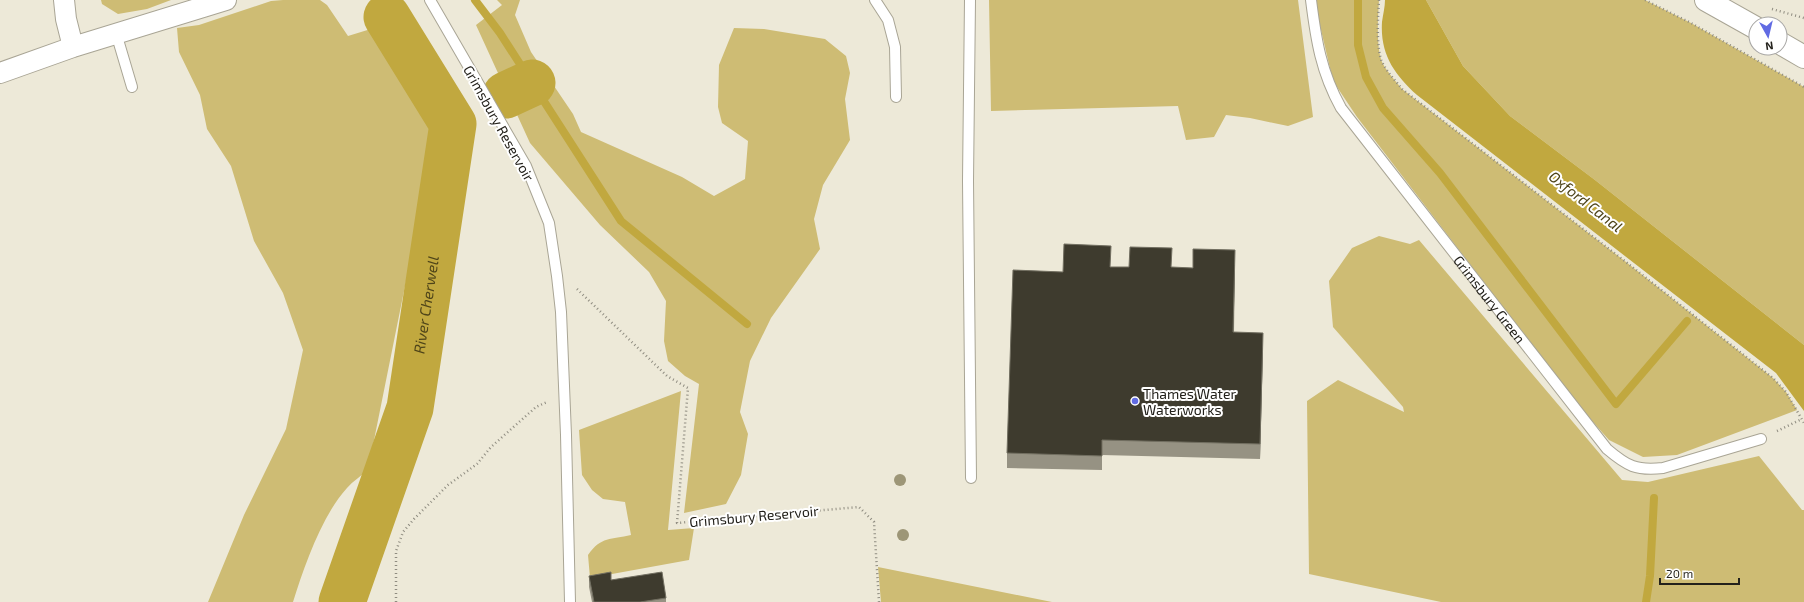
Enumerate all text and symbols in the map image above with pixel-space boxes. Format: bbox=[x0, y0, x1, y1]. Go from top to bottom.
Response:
north arrow bbox=[1748, 16, 1788, 56]
text: N bbox=[1765, 39, 1774, 53]
street label: Grimsbury Reservoir bbox=[460, 62, 538, 184]
water label: Oxford Canal bbox=[1546, 167, 1626, 235]
street label: Grimsbury Green bbox=[1450, 252, 1529, 346]
water label: River Cherwell bbox=[409, 255, 442, 355]
place label: Thames Water Waterworks bbox=[1143, 385, 1236, 418]
marker: Thames Water Waterworks bbox=[1130, 396, 1140, 406]
street label: Grimsbury Reservoir bbox=[689, 502, 820, 530]
scale bar bbox=[1660, 560, 1739, 586]
text: 20 m bbox=[1666, 566, 1693, 580]

